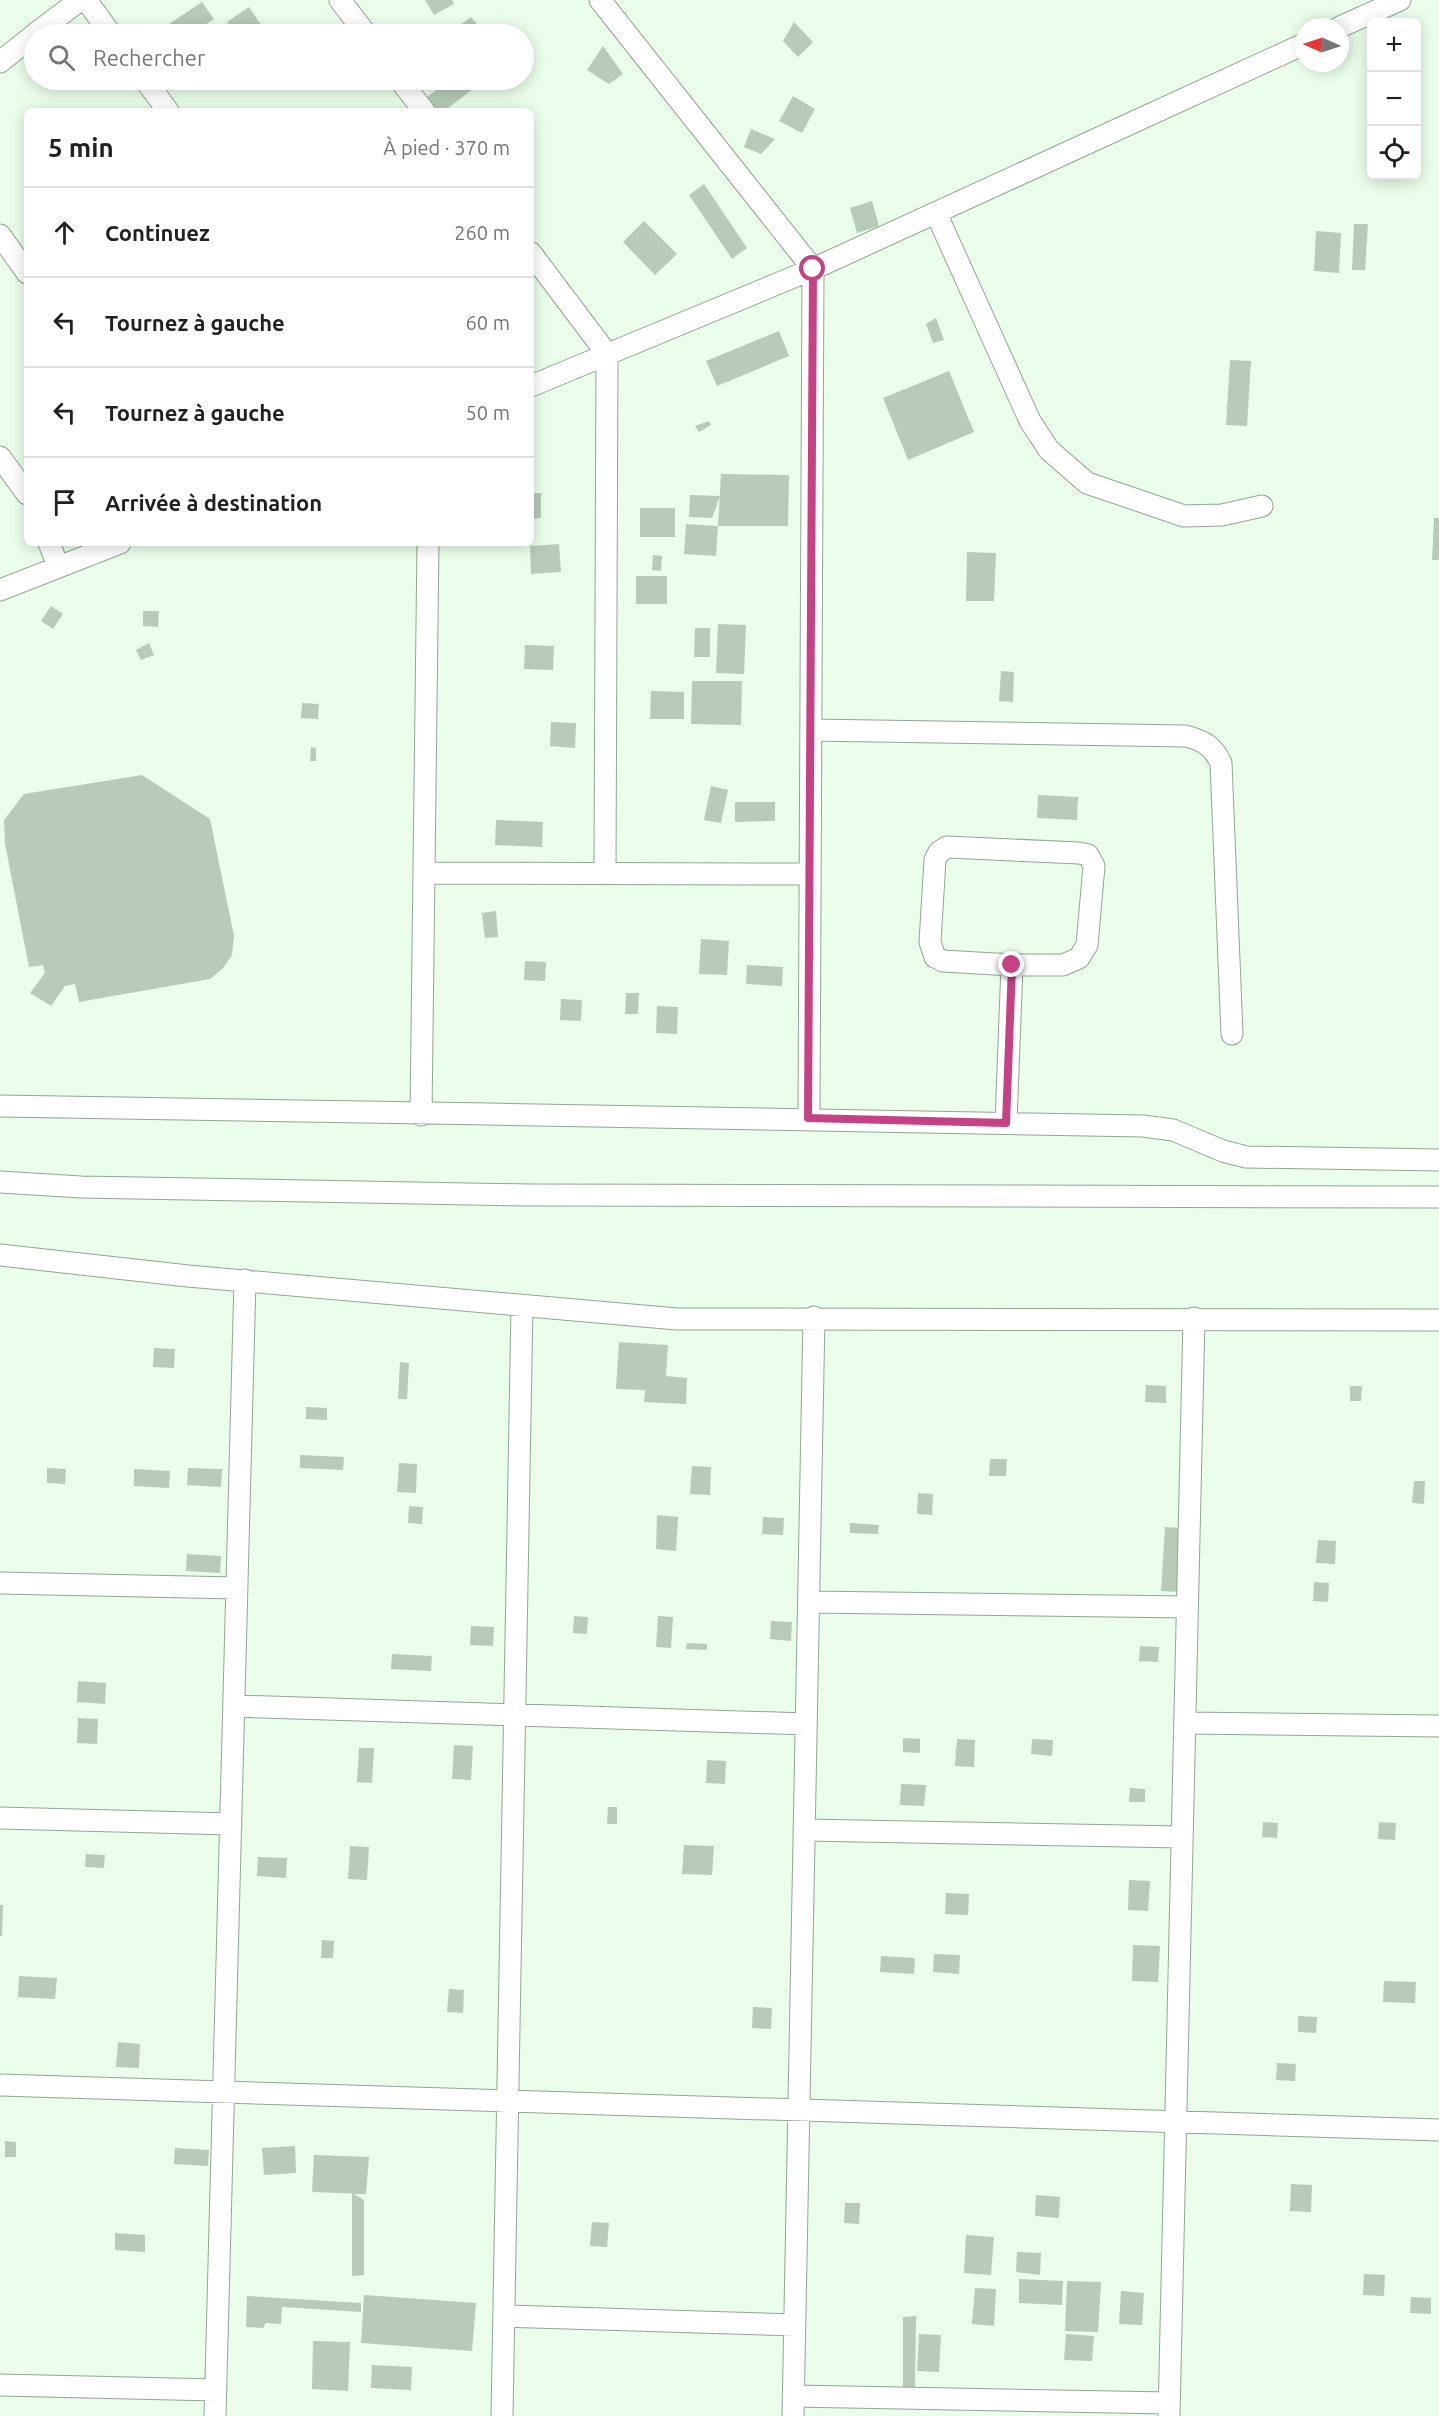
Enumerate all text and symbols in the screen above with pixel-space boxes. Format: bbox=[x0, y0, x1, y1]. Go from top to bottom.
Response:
north arrow bbox=[1295, 18, 1349, 72]
map controls bbox=[1367, 18, 1421, 180]
button: + bbox=[1367, 18, 1421, 72]
search box bbox=[24, 24, 534, 90]
icon: search bbox=[45, 41, 78, 74]
text: Rechercher bbox=[93, 45, 205, 70]
button: − bbox=[1367, 72, 1421, 126]
button: locate bbox=[1367, 126, 1421, 180]
text: 5 min bbox=[48, 133, 114, 162]
text: À pied · 370 m bbox=[383, 136, 510, 159]
icon: ahead bbox=[48, 216, 81, 249]
text: Continuez bbox=[105, 220, 210, 245]
text: 260 m bbox=[454, 221, 510, 244]
route start bbox=[799, 255, 825, 281]
icon: left bbox=[48, 306, 81, 339]
text: Tournez à gauche bbox=[105, 310, 285, 335]
text: 60 m bbox=[466, 311, 510, 334]
icon: left bbox=[48, 396, 81, 429]
text: Tournez à gauche bbox=[105, 400, 285, 425]
text: 50 m bbox=[466, 401, 510, 424]
icon: arrive bbox=[48, 486, 81, 519]
text: Arrivée à destination bbox=[105, 490, 322, 515]
route end bbox=[998, 951, 1024, 977]

